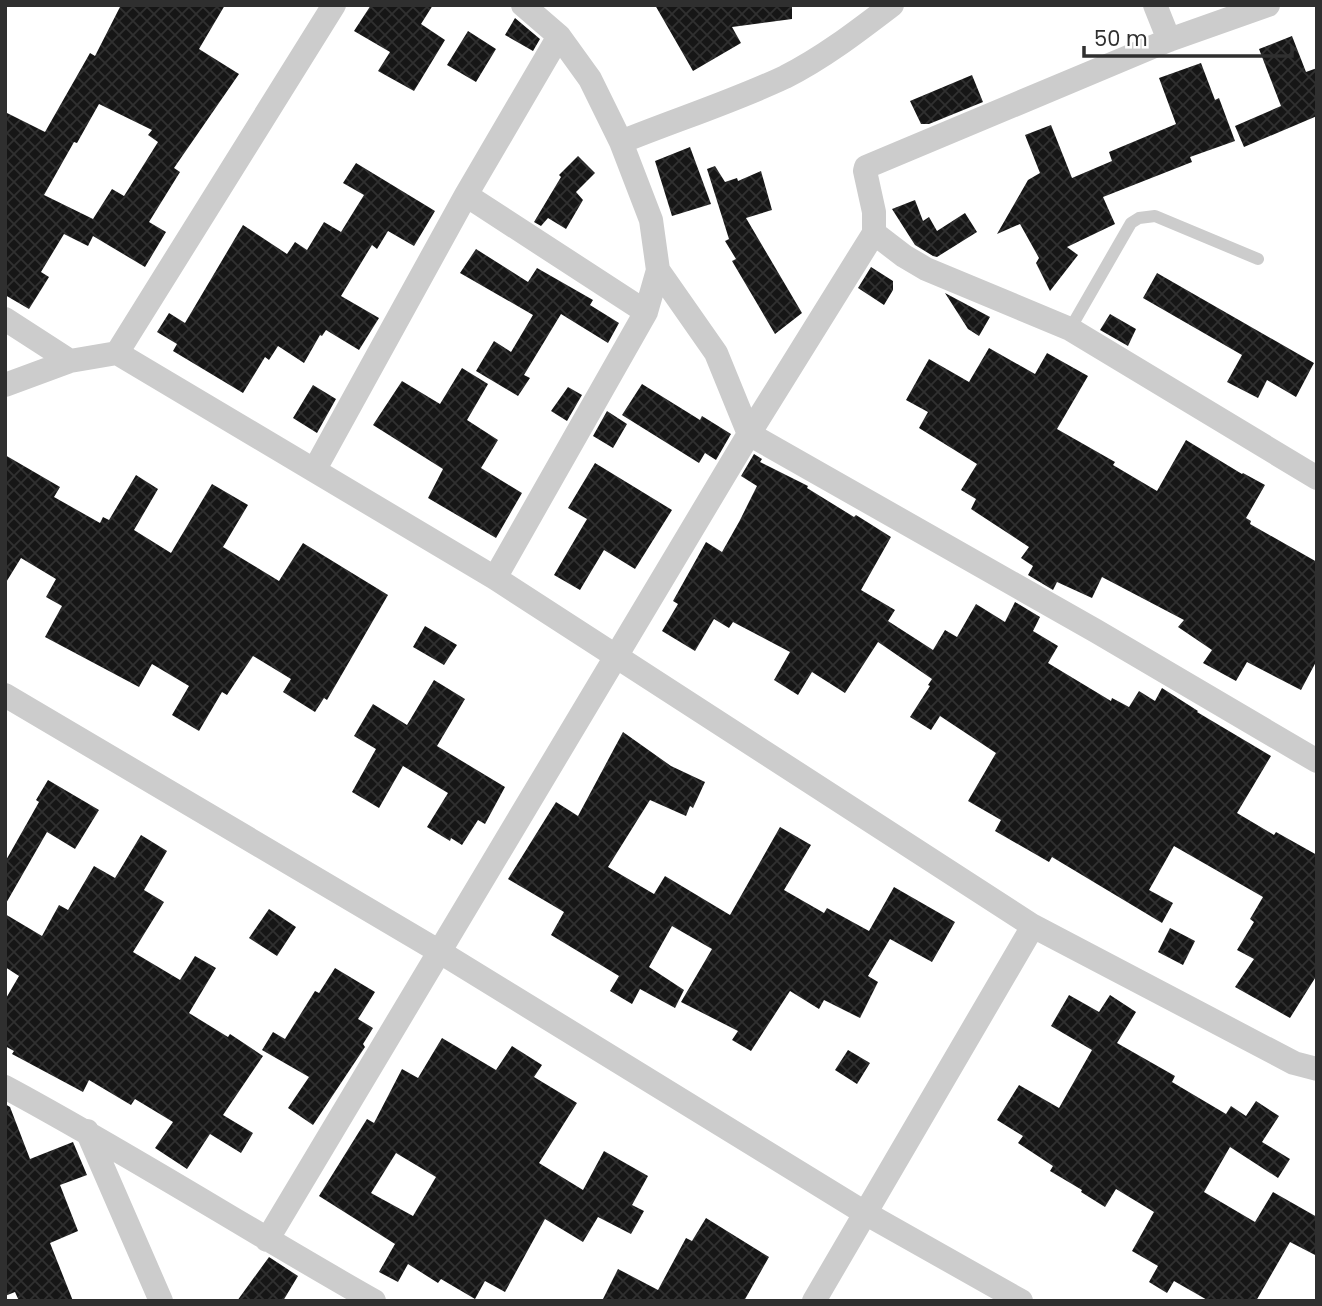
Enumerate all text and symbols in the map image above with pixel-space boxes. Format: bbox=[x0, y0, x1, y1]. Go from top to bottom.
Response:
scale bar bbox=[1084, 14, 1292, 58]
text: 50 m bbox=[1094, 24, 1148, 53]

